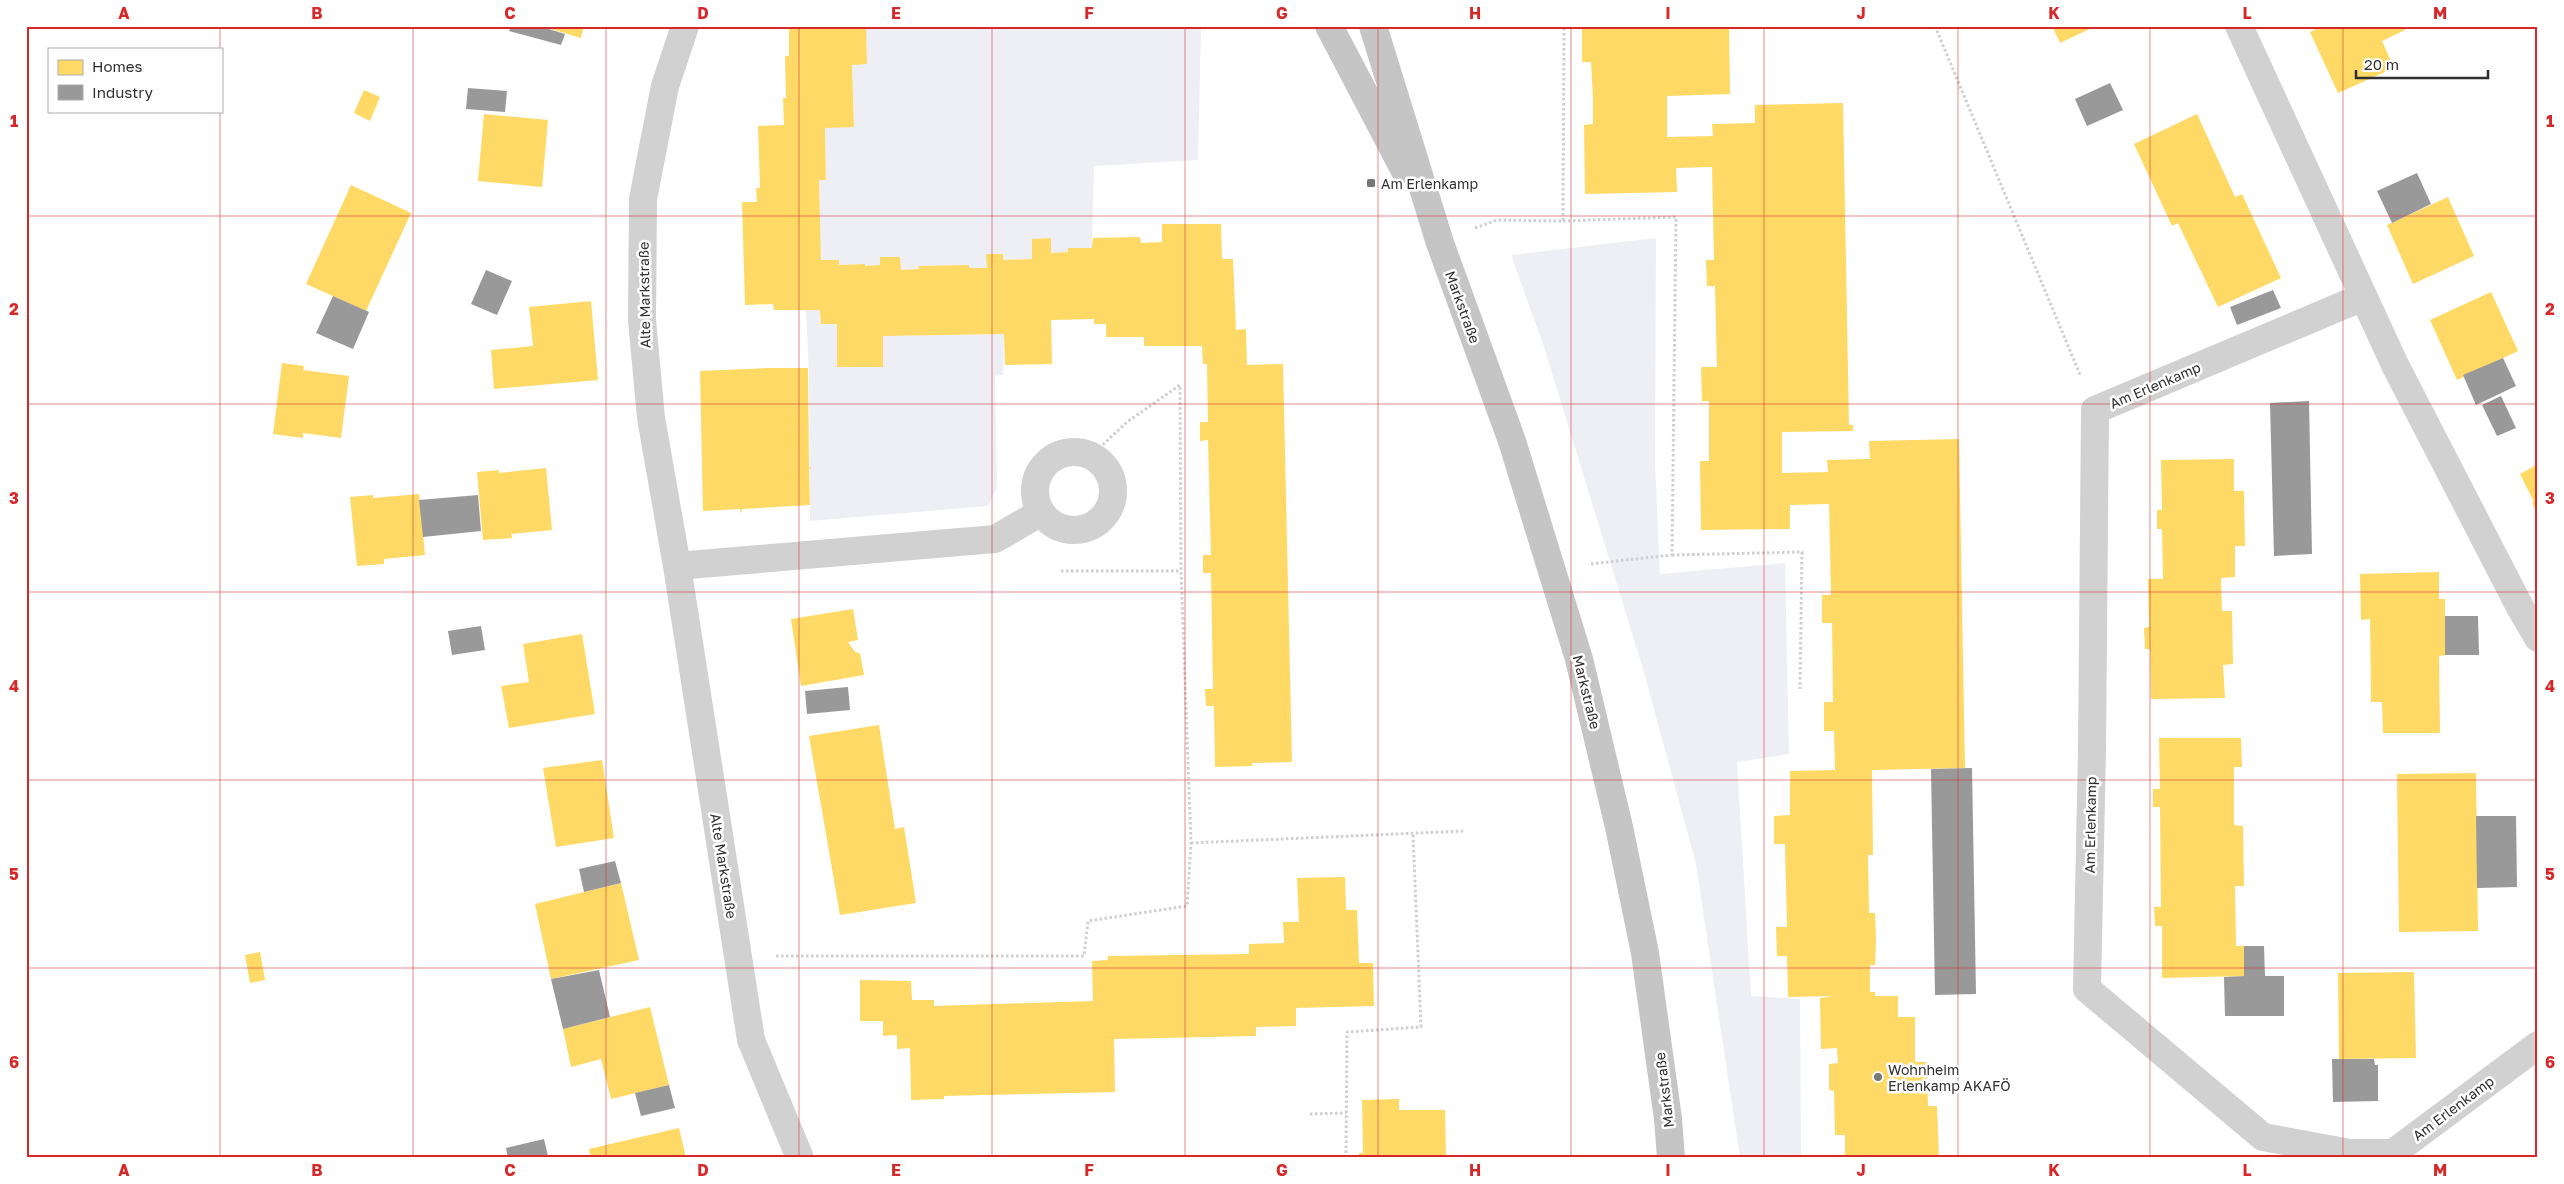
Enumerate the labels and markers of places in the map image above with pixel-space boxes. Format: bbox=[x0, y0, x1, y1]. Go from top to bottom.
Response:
place label: Am Erlenkamp bbox=[1381, 175, 1478, 192]
marker: Am Erlenkamp bbox=[1365, 177, 1377, 189]
place label: Wohnheim Erlenkamp AKAFÖ bbox=[1888, 1061, 2011, 1094]
marker: Wohnheim Erlenkamp AKAFÖ bbox=[1872, 1071, 1884, 1083]

